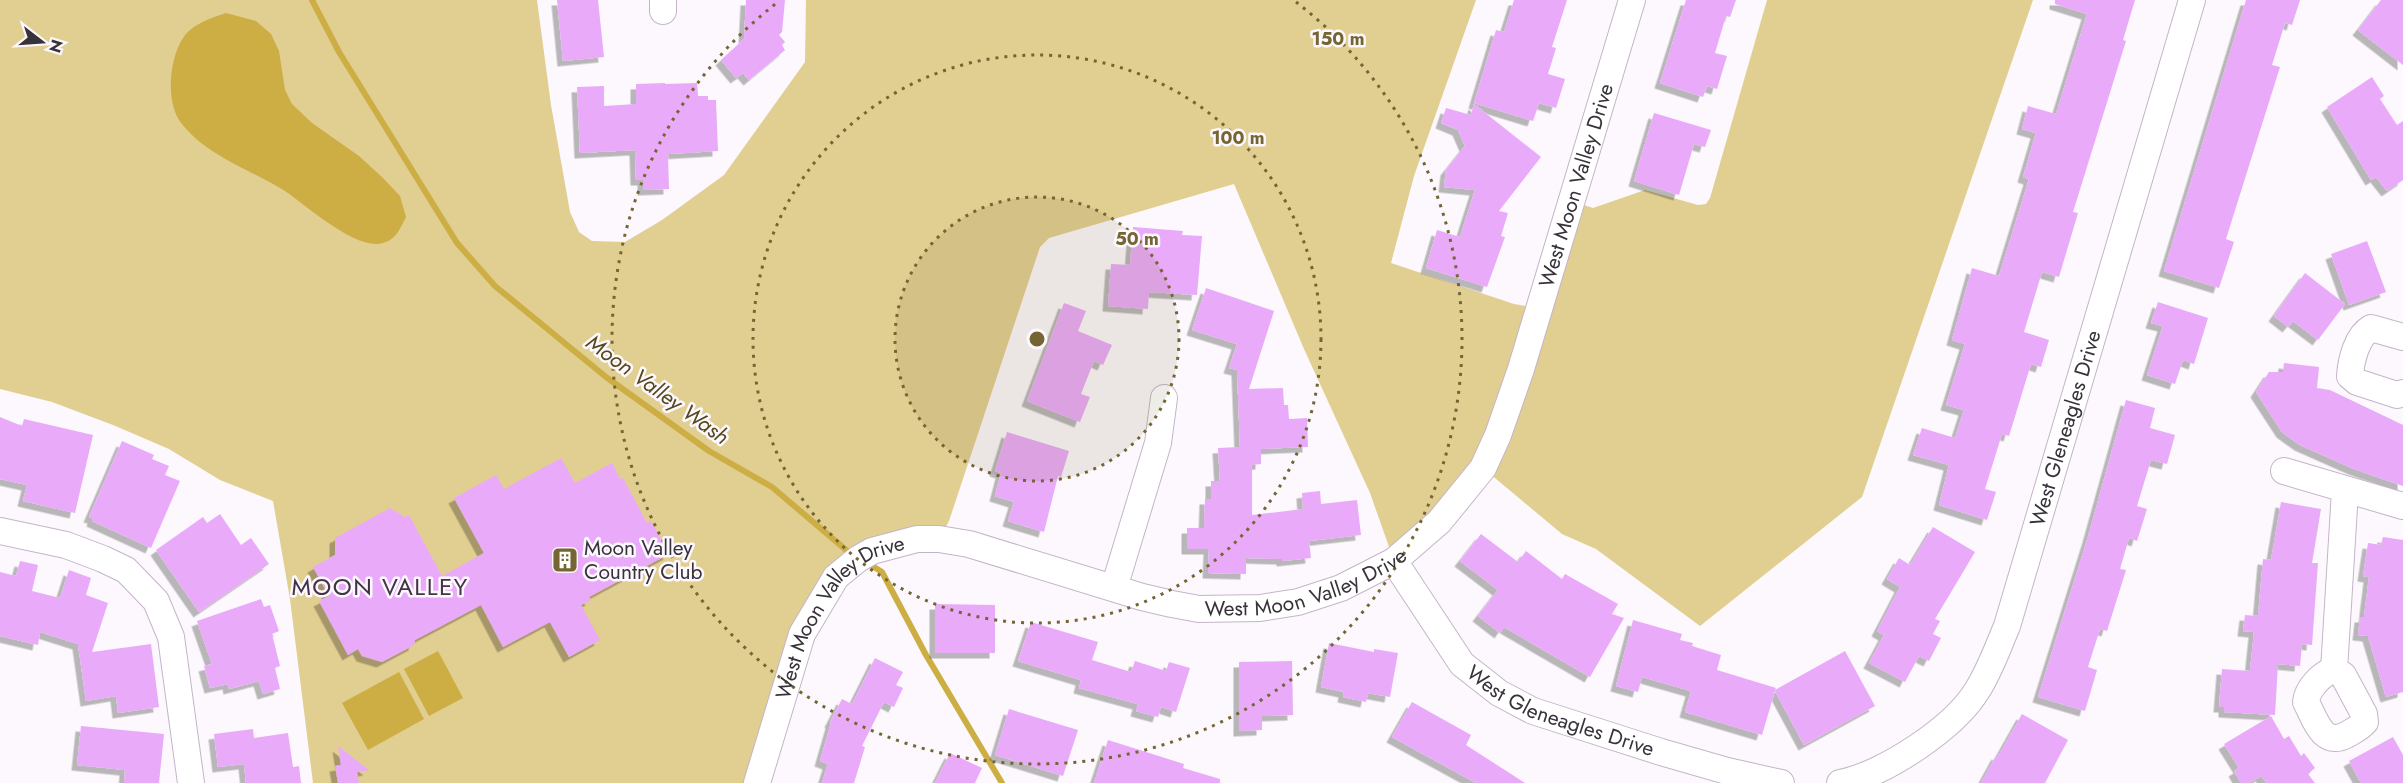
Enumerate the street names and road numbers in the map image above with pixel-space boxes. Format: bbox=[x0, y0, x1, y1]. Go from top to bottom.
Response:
street label: West Moon Valley Drive bbox=[1531, 80, 1621, 291]
street label: West Gleneagles Drive bbox=[2022, 327, 2109, 530]
street label: West Moon Valley Drive bbox=[768, 528, 908, 703]
street label: West Moon Valley Drive bbox=[1204, 541, 1414, 624]
street label: West Gleneagles Drive bbox=[1460, 658, 1658, 764]

